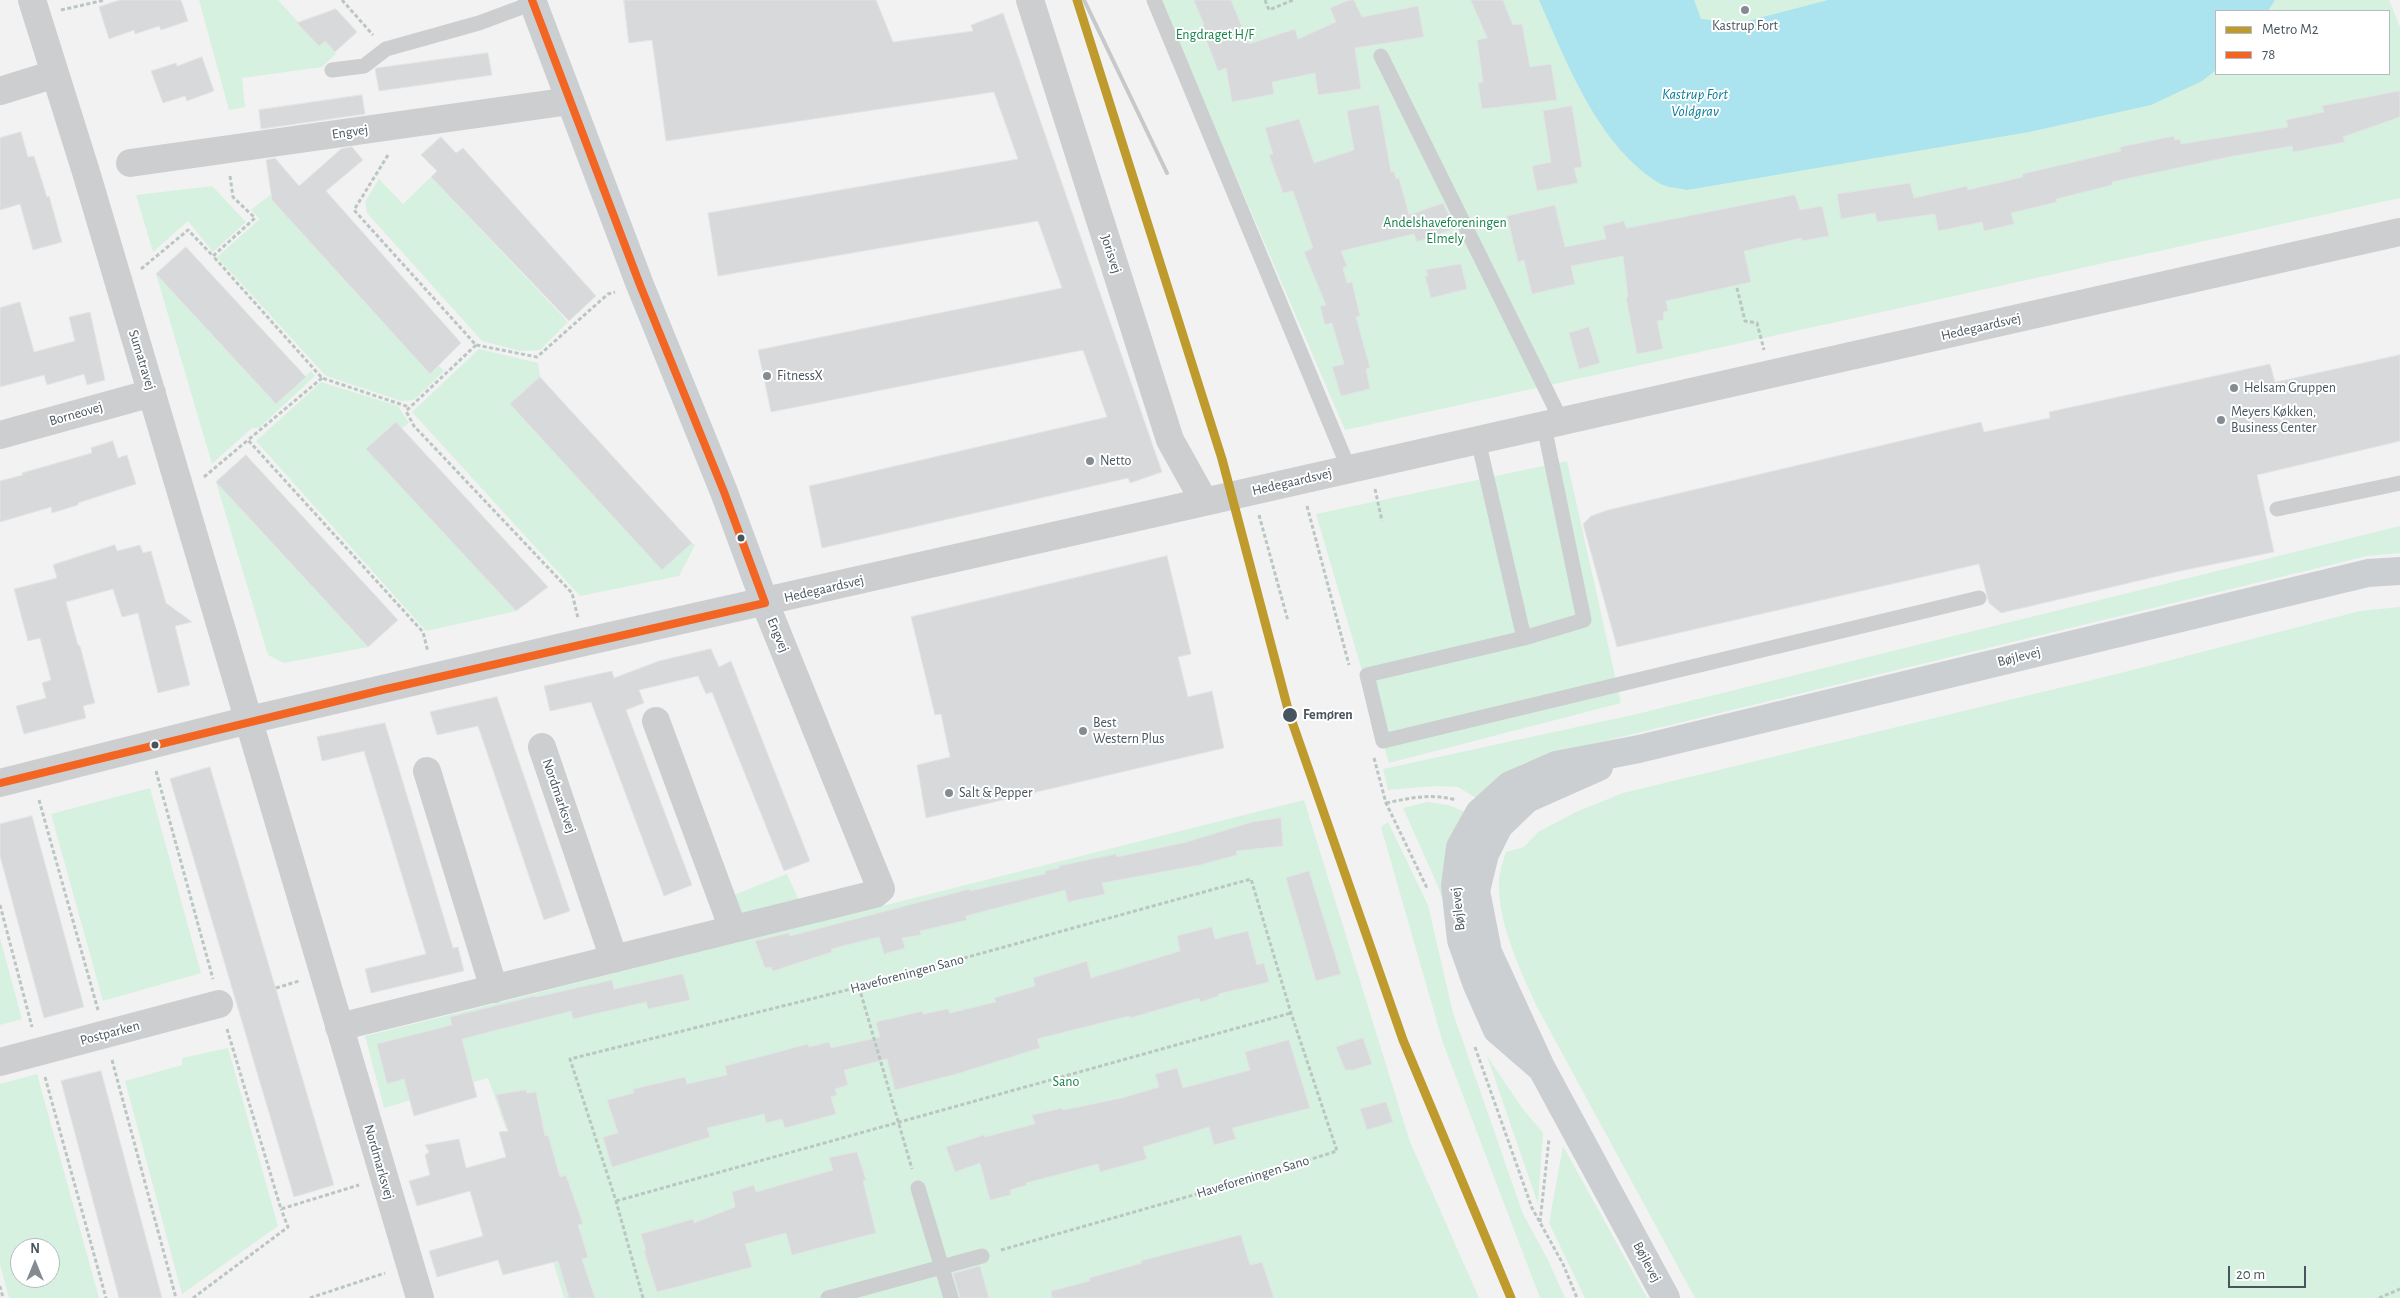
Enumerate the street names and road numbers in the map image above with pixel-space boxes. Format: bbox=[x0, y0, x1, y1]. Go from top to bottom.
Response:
street label: Engvej bbox=[331, 121, 369, 143]
street label: Jorisvej bbox=[1097, 232, 1125, 276]
street label: Hedegaardsvej bbox=[1939, 310, 2023, 344]
street label: Sumatravej bbox=[125, 328, 159, 392]
street label: Borneovej bbox=[47, 398, 105, 430]
street label: Hedegaardsvej bbox=[1250, 465, 1334, 499]
street label: Hedegaardsvej bbox=[782, 572, 866, 606]
street label: Engvej bbox=[763, 615, 793, 655]
street label: Bøjlevej bbox=[1996, 644, 2042, 670]
street label: Nordmarksvej bbox=[538, 757, 580, 835]
street label: Bøjlevej bbox=[1447, 886, 1469, 932]
street label: Haveforeningen Sano bbox=[848, 951, 966, 997]
street label: Postparken bbox=[78, 1017, 142, 1049]
street label: Nordmarksvej bbox=[360, 1123, 398, 1201]
street label: Haveforeningen Sano bbox=[1195, 1152, 1311, 1202]
street label: Bøjlevej bbox=[1629, 1239, 1665, 1285]

